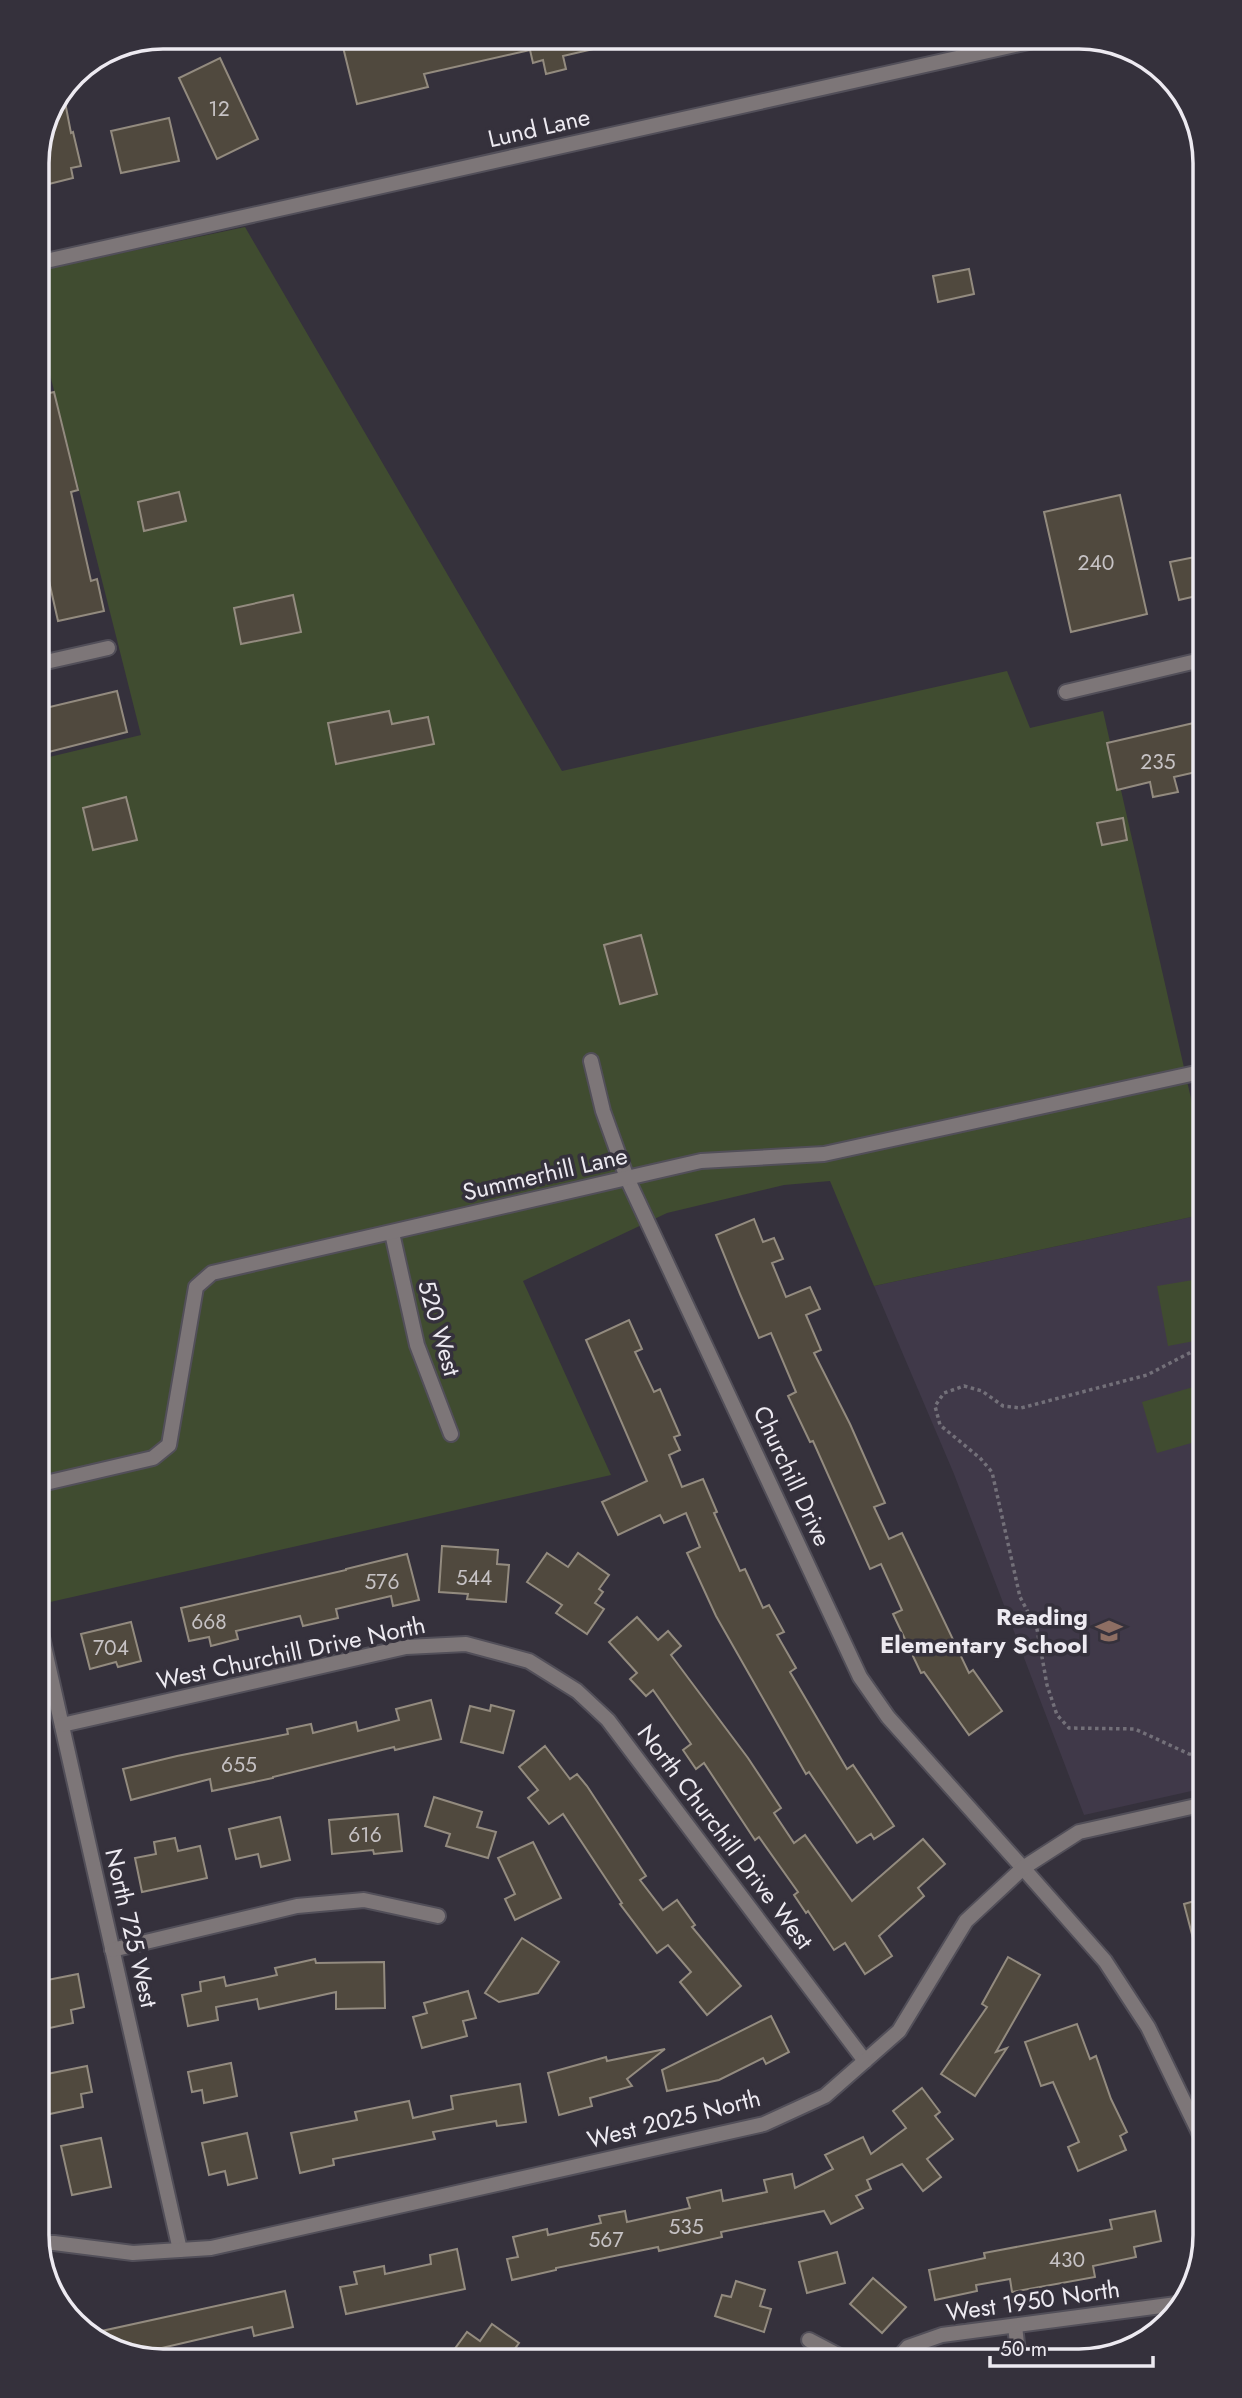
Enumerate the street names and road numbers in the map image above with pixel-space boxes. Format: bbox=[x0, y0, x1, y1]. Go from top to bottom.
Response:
street label: Lund Lane bbox=[484, 99, 593, 156]
street label: Summerhill Lane bbox=[459, 1138, 631, 1209]
street label: 520 West bbox=[409, 1276, 470, 1380]
street label: Churchill Drive bbox=[745, 1400, 840, 1552]
street label: West Churchill Drive North bbox=[153, 1607, 428, 1698]
street label: North Churchill Drive West bbox=[629, 1717, 822, 1957]
street label: North 725 West bbox=[96, 1845, 167, 2011]
street label: West 2025 North bbox=[583, 2080, 764, 2157]
street label: West 1950 North bbox=[944, 2271, 1122, 2330]

